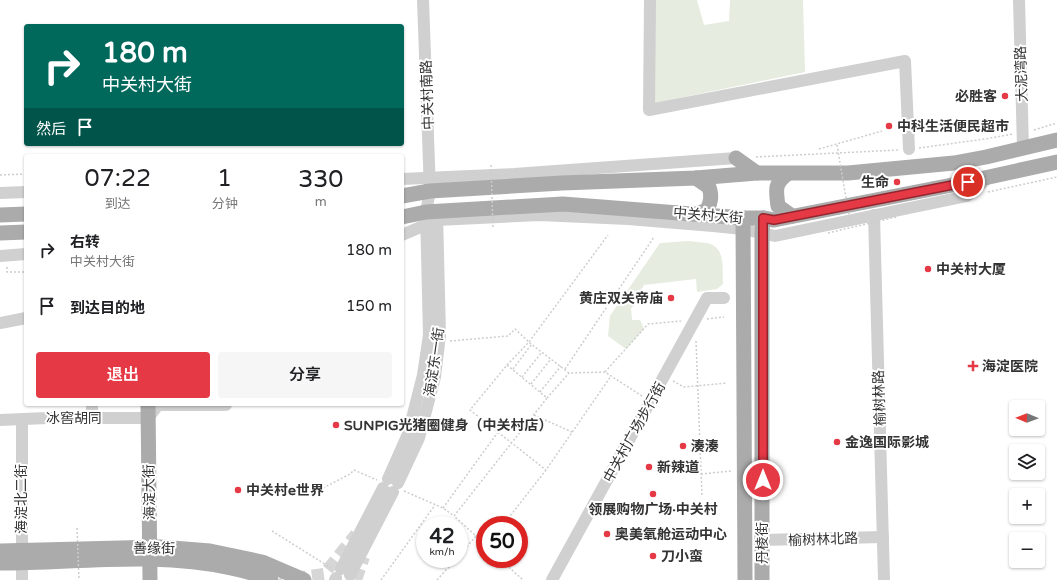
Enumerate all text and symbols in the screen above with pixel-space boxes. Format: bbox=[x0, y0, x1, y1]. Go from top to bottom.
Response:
text: 180 m bbox=[102, 36, 188, 70]
icon: right bbox=[36, 40, 88, 92]
street label: 大泥湾路 bbox=[1012, 46, 1031, 102]
street label: 中关村南路 bbox=[418, 60, 437, 130]
text: 中关村大街 bbox=[102, 74, 192, 96]
place label: 必胜客 bbox=[955, 88, 997, 105]
marker: 必胜客 bbox=[1000, 91, 1010, 101]
icon: arrive bbox=[74, 116, 96, 138]
place label: 中科生活便民超市 bbox=[897, 118, 1009, 135]
text: 然后 bbox=[36, 120, 66, 138]
marker: 中科生活便民超市 bbox=[884, 121, 894, 131]
text: 07:22 bbox=[85, 164, 151, 193]
text: 1 bbox=[217, 164, 232, 193]
text: 330 bbox=[298, 165, 343, 194]
pin bbox=[951, 165, 985, 199]
icon: arrive bbox=[957, 171, 979, 193]
place label: 生命 bbox=[861, 174, 889, 191]
marker: 生命 bbox=[892, 177, 902, 187]
text: m bbox=[315, 194, 327, 210]
text: 到达 bbox=[105, 196, 131, 212]
text: 分钟 bbox=[212, 196, 238, 212]
street label: 中关村大街 bbox=[672, 204, 744, 227]
text: 右转 bbox=[70, 233, 100, 251]
icon: right bbox=[36, 239, 58, 261]
text: 180 m bbox=[346, 241, 392, 259]
text: 中关村大街 bbox=[70, 254, 135, 270]
place label: 中关村大厦 bbox=[936, 261, 1006, 278]
marker: 中关村大厦 bbox=[923, 264, 933, 274]
place label: 黄庄双关帝庙 bbox=[579, 290, 663, 307]
marker: 黄庄双关帝庙 bbox=[666, 293, 676, 303]
icon: arrive bbox=[36, 295, 58, 317]
text: 150 m bbox=[346, 297, 392, 315]
text: 到达目的地 bbox=[70, 299, 145, 317]
street label: 海淀东一街 bbox=[421, 326, 448, 398]
button: 退出 bbox=[36, 352, 210, 398]
button: 分享 bbox=[218, 352, 392, 398]
place label: 海淀医院 bbox=[982, 358, 1038, 375]
marker: 海淀医院 bbox=[967, 360, 979, 372]
street label: 榆树林路 bbox=[870, 370, 889, 426]
street label: 中关村广场步行街 bbox=[600, 379, 669, 485]
north arrow bbox=[1009, 400, 1045, 436]
map controls bbox=[1009, 400, 1045, 568]
street label: 冰窖胡同 bbox=[46, 410, 102, 427]
place label: SUNPIG光猪圈健身（中关村店） bbox=[344, 417, 552, 434]
marker: SUNPIG光猪圈健身（中关村店） bbox=[331, 420, 341, 430]
place label: 金逸国际影城 bbox=[845, 434, 929, 451]
marker: 金逸国际影城 bbox=[832, 437, 842, 447]
place label: 湊湊 bbox=[691, 438, 719, 455]
marker: 湊湊 bbox=[678, 441, 688, 451]
button: layers bbox=[1009, 444, 1045, 480]
place label: 新辣道 bbox=[657, 459, 699, 476]
position arrow bbox=[742, 459, 784, 501]
marker: 新辣道 bbox=[644, 462, 654, 472]
street label: 海淀北二街 bbox=[13, 464, 30, 534]
street label: 海淀大街 bbox=[141, 464, 158, 520]
place label: 中关村e世界 bbox=[246, 482, 324, 499]
marker: 中关村e世界 bbox=[233, 485, 243, 495]
button: + bbox=[1009, 488, 1045, 524]
marker: 领展购物广场·中关村 bbox=[648, 489, 658, 499]
place label: 领展购物广场·中关村 bbox=[588, 501, 718, 518]
speed limit sign: 50 bbox=[476, 516, 528, 568]
street label: 丹棱街 bbox=[754, 522, 771, 564]
text: 42 bbox=[429, 525, 455, 549]
place label: 奥美氧舱运动中心 bbox=[615, 526, 727, 543]
marker: 奥美氧舱运动中心 bbox=[602, 529, 612, 539]
street label: 榆树林北路 bbox=[788, 530, 858, 549]
button: − bbox=[1009, 532, 1045, 568]
street label: 善缘街 bbox=[133, 540, 175, 557]
text: km/h bbox=[429, 546, 455, 558]
place label: 刀小蛮 bbox=[661, 548, 703, 565]
marker: 刀小蛮 bbox=[648, 551, 658, 561]

